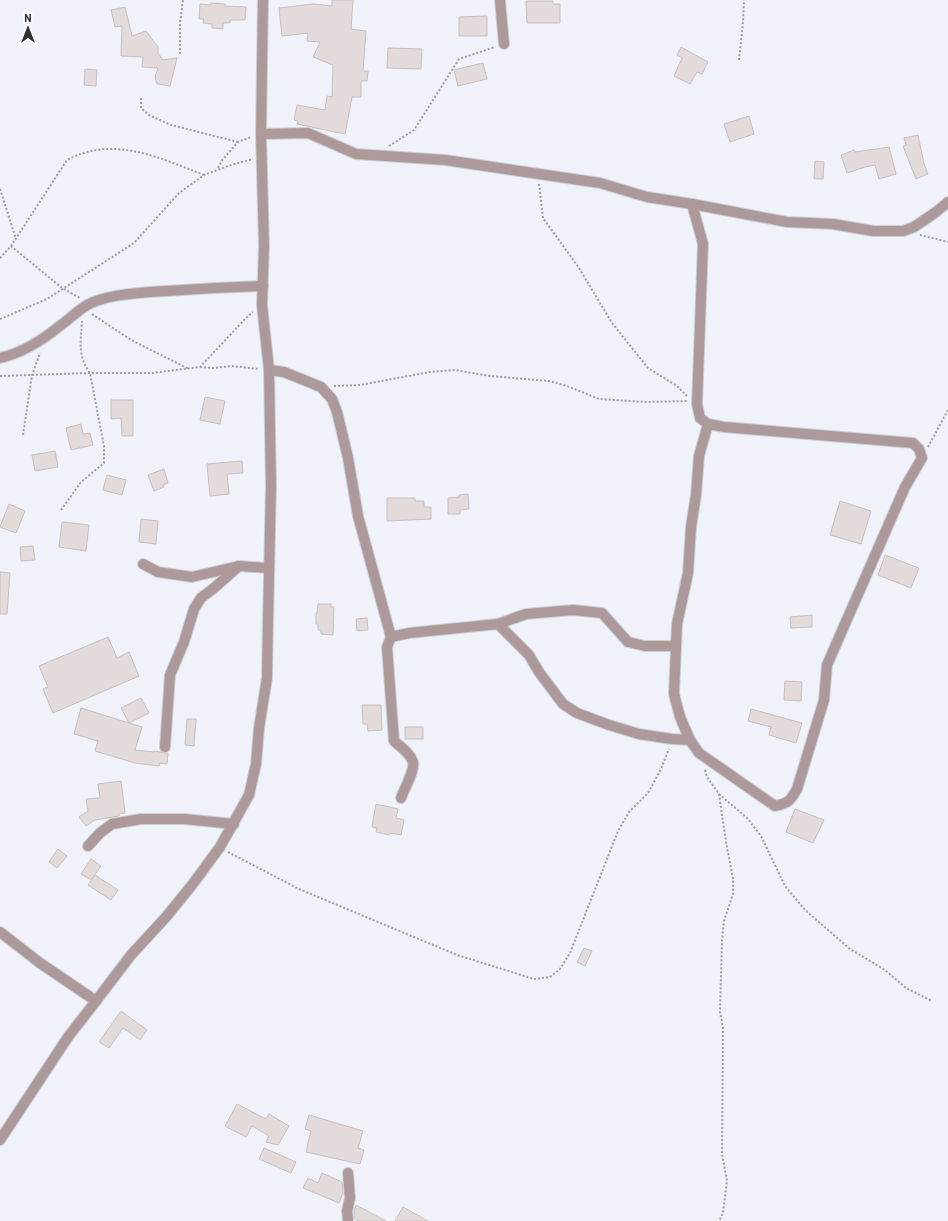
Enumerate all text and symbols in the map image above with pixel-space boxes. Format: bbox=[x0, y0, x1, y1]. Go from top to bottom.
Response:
north arrow bbox=[8, 8, 48, 48]
text: N bbox=[24, 11, 32, 24]

